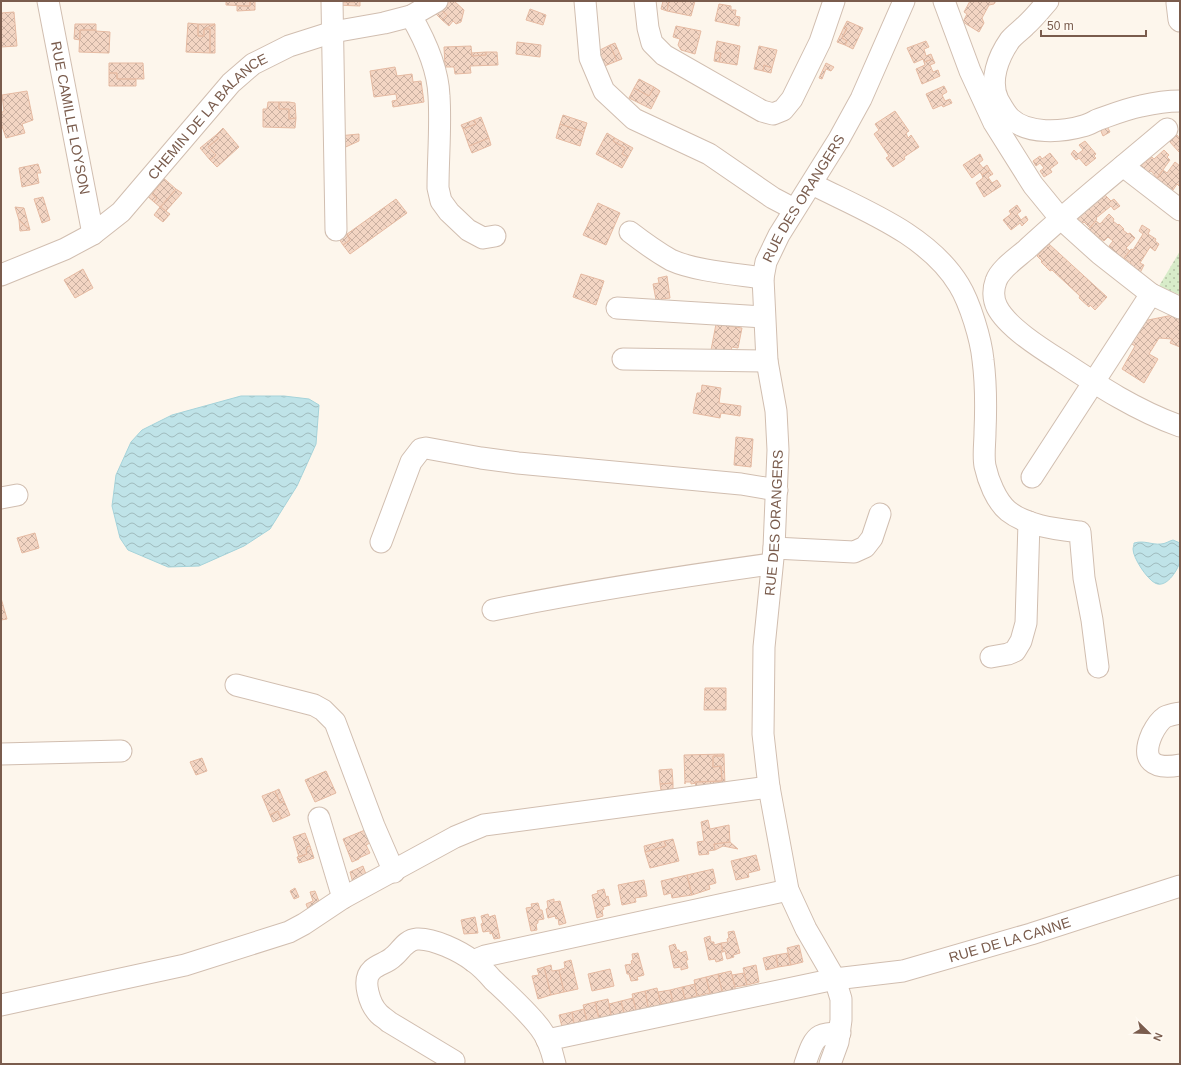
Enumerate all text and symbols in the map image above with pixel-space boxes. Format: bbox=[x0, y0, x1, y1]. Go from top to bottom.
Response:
scale bar bbox=[1041, 12, 1146, 38]
text: 50 m bbox=[1047, 19, 1074, 33]
street label: RUE CAMILLE LOYSON bbox=[48, 40, 93, 196]
street label: CHEMIN DE LA BALANCE bbox=[144, 50, 270, 183]
street label: RUE DES ORANGERS bbox=[759, 131, 848, 265]
street label: RUE DES ORANGERS bbox=[761, 449, 786, 597]
street label: RUE DE LA CANNE bbox=[947, 914, 1072, 965]
north arrow bbox=[1129, 1013, 1169, 1053]
text: N bbox=[1151, 1031, 1165, 1043]

